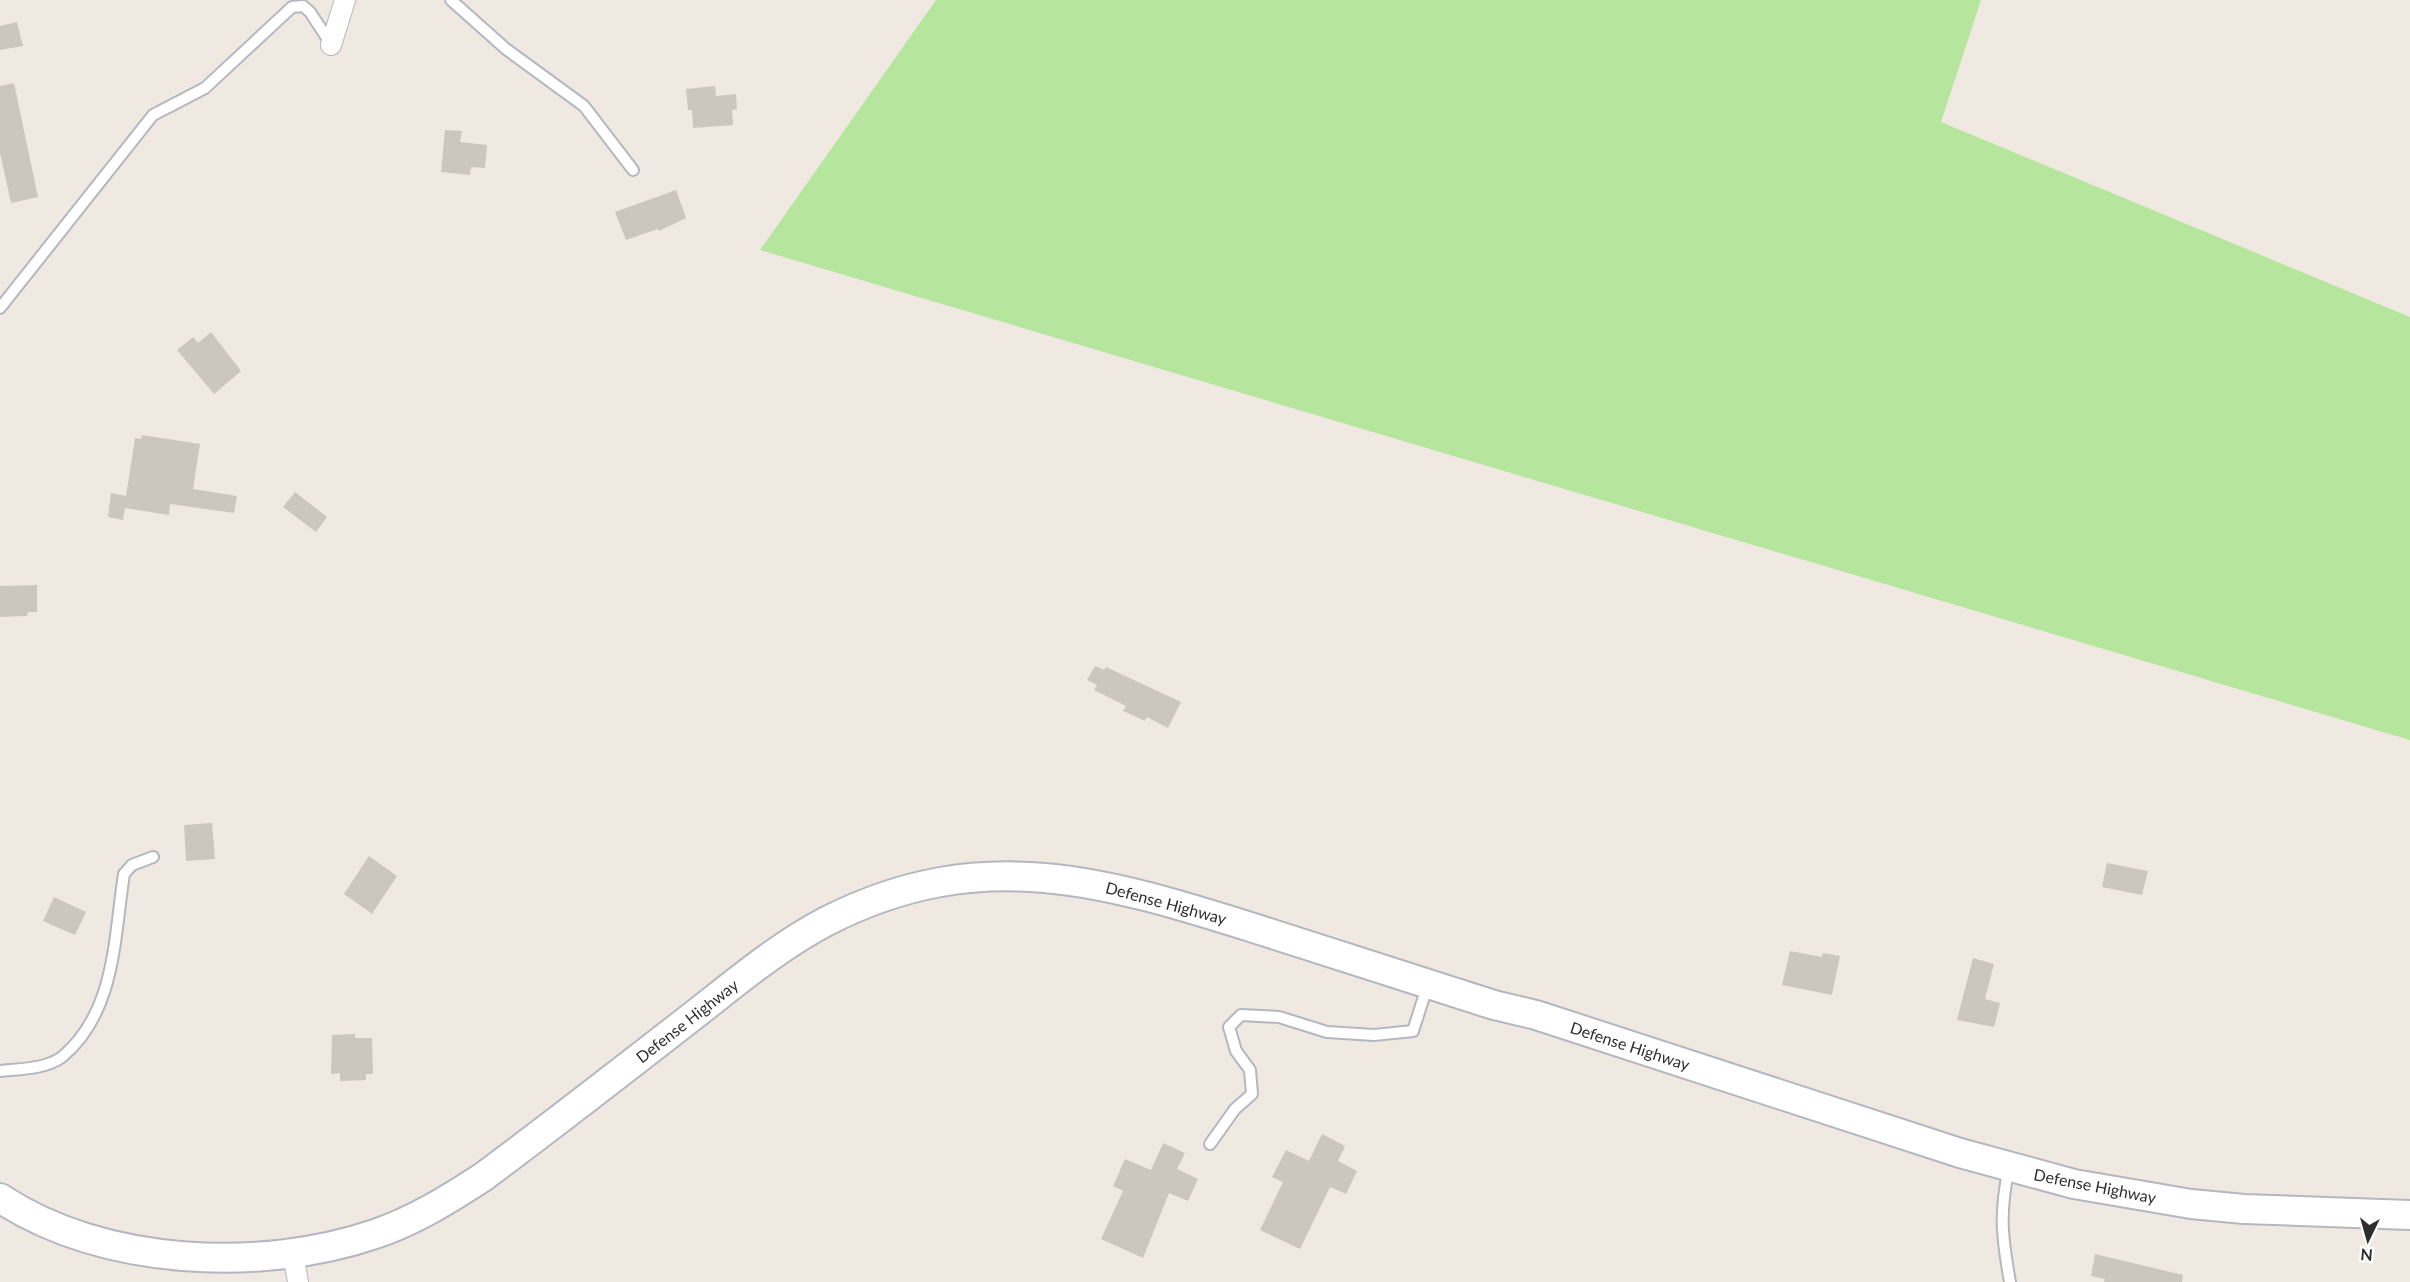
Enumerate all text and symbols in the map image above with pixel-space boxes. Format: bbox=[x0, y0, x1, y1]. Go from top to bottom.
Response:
street label: Defense Highway bbox=[1104, 877, 1229, 928]
street label: Defense Highway bbox=[632, 974, 742, 1066]
street label: Defense Highway bbox=[1568, 1017, 1693, 1074]
street label: Defense Highway bbox=[2032, 1164, 2159, 1207]
north arrow bbox=[2338, 1210, 2398, 1270]
text: N bbox=[2360, 1245, 2374, 1265]

